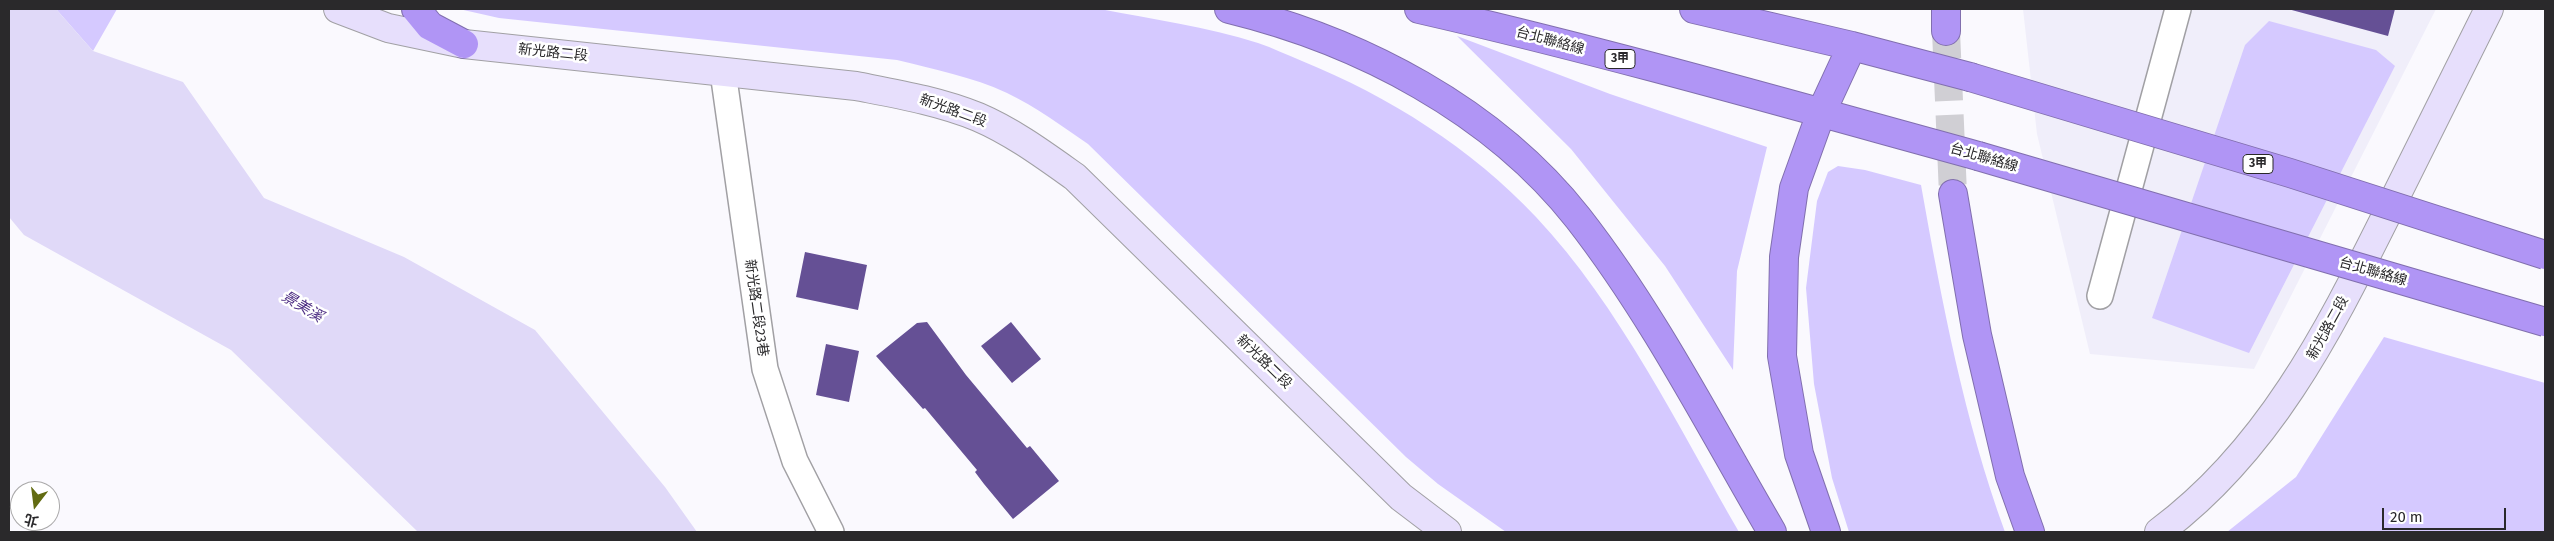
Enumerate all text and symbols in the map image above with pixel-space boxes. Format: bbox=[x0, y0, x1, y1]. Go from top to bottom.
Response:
street label: 台北聯絡線 bbox=[1514, 24, 1586, 58]
street label: 新光路二段 bbox=[517, 41, 589, 65]
road number: 3甲 bbox=[1605, 50, 1635, 68]
street label: 新光路二段 bbox=[917, 91, 989, 131]
street label: 台北聯絡線 bbox=[1948, 140, 2020, 176]
road number: 3甲 bbox=[2243, 154, 2273, 173]
street label: 台北聯絡線 bbox=[2337, 254, 2409, 290]
street label: 新光路二段23巷 bbox=[741, 258, 771, 358]
water label: 景美溪 bbox=[278, 288, 326, 326]
street label: 新光路二段 bbox=[2304, 293, 2352, 363]
street label: 新光路二段 bbox=[1233, 332, 1295, 392]
north arrow bbox=[10, 481, 60, 531]
scale bar bbox=[2384, 498, 2508, 530]
text: 20 m bbox=[2390, 508, 2423, 526]
text: 北 bbox=[22, 510, 40, 530]

